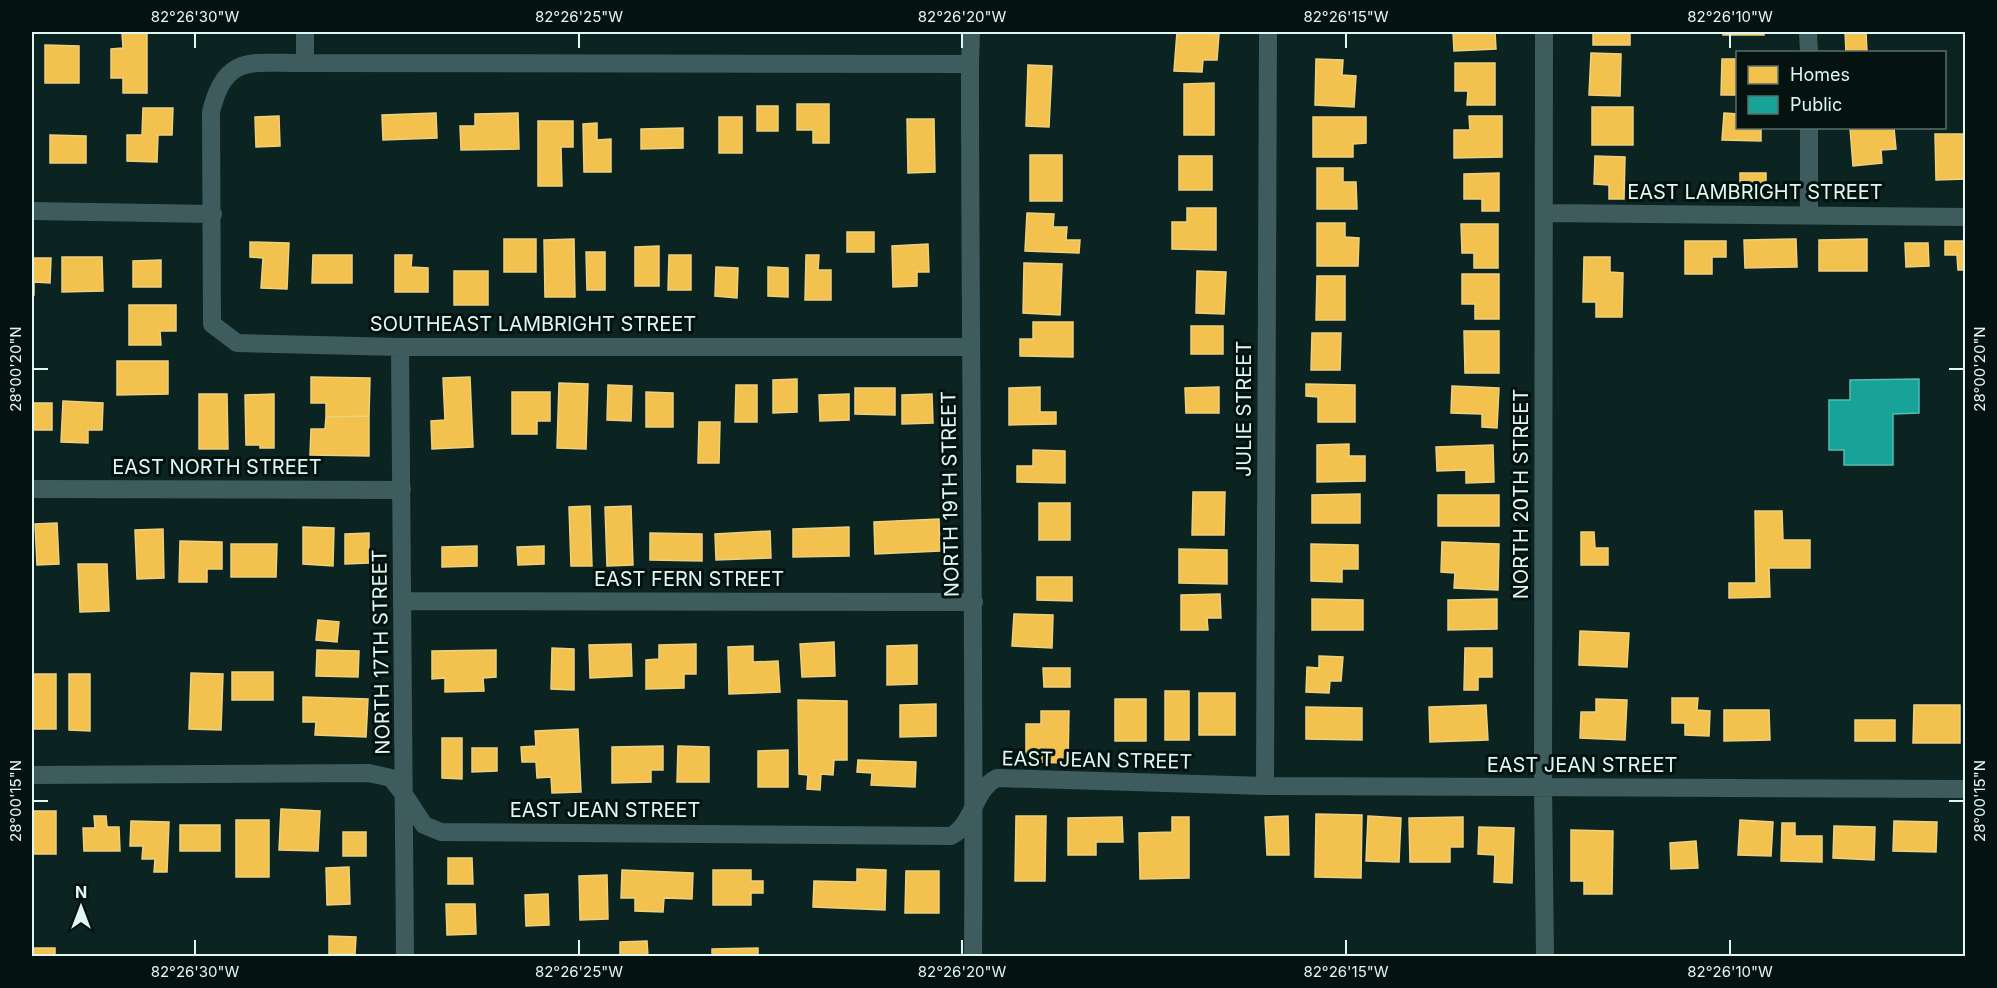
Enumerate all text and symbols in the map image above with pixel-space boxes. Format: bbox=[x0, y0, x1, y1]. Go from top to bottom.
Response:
text: 82°26'30"W bbox=[151, 7, 240, 26]
text: 82°26'25"W bbox=[535, 7, 623, 26]
text: 82°26'20"W bbox=[918, 7, 1007, 26]
text: 82°26'15"W bbox=[1303, 7, 1389, 26]
text: 82°26'10"W bbox=[1687, 7, 1773, 26]
legend bbox=[1736, 51, 1946, 129]
text: Homes bbox=[1790, 64, 1850, 85]
text: Public bbox=[1790, 94, 1842, 115]
street label: EAST LAMBRIGHT STREET bbox=[1627, 180, 1883, 204]
street label: SOUTHEAST LAMBRIGHT STREET bbox=[370, 312, 696, 336]
text: 28°00'20"N bbox=[6, 326, 25, 412]
text: 28°00'20"N bbox=[1970, 326, 1989, 412]
street label: JULIE STREET bbox=[1232, 341, 1256, 477]
street label: NORTH 20TH STREET bbox=[1509, 389, 1533, 599]
street label: NORTH 19TH STREET bbox=[936, 391, 964, 597]
street label: EAST NORTH STREET bbox=[112, 455, 322, 479]
street label: NORTH 17TH STREET bbox=[367, 549, 395, 755]
street label: EAST FERN STREET bbox=[594, 567, 784, 591]
street label: EAST JEAN STREET bbox=[1001, 746, 1193, 774]
street label: EAST JEAN STREET bbox=[1487, 753, 1677, 777]
text: 28°00'15"N bbox=[6, 760, 25, 842]
text: 28°00'15"N bbox=[1970, 760, 1989, 842]
street label: EAST JEAN STREET bbox=[510, 798, 700, 822]
north arrow bbox=[51, 877, 111, 937]
text: N bbox=[75, 882, 87, 902]
text: 82°26'30"W bbox=[151, 962, 240, 981]
text: 82°26'25"W bbox=[535, 962, 623, 981]
text: 82°26'20"W bbox=[918, 962, 1007, 981]
text: 82°26'15"W bbox=[1303, 962, 1389, 981]
text: 82°26'10"W bbox=[1687, 962, 1773, 981]

